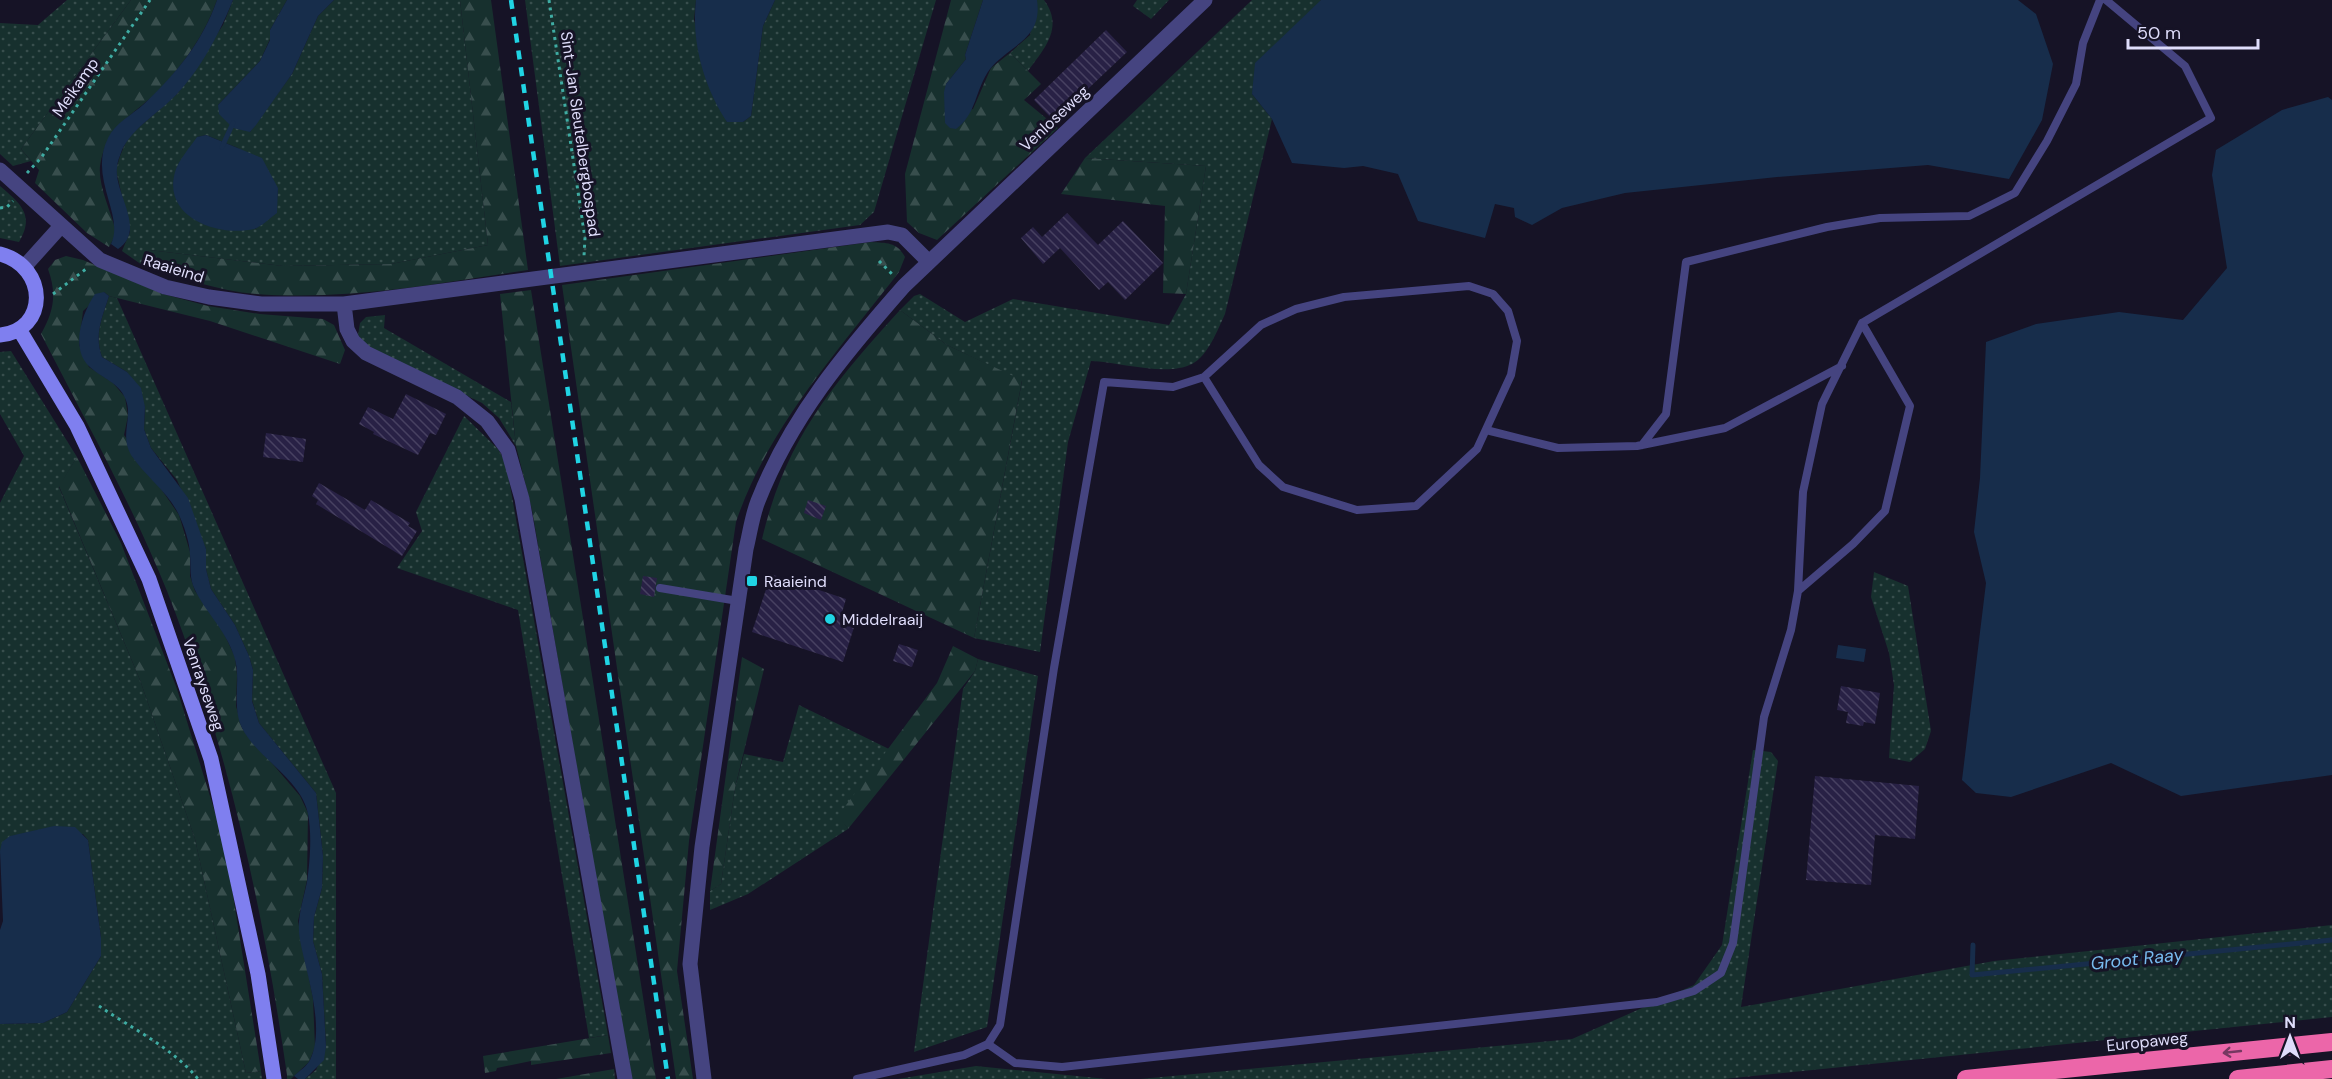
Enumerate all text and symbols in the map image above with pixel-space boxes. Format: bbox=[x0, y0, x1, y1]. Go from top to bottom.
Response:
scale bar bbox=[2128, 12, 2258, 50]
text: 50 m bbox=[2137, 21, 2181, 45]
street label: Sint-Jan Sleutelbergbospad bbox=[556, 30, 605, 238]
street label: Meikamp bbox=[47, 54, 103, 121]
street label: Venloseweg bbox=[1015, 81, 1094, 156]
street label: Raaieind bbox=[141, 249, 207, 288]
place label: Raaieind bbox=[764, 571, 827, 592]
marker: Raaieind bbox=[745, 574, 759, 588]
place label: Middelraaij bbox=[842, 609, 923, 630]
marker: Middelraaij bbox=[823, 612, 837, 626]
street label: Venrayseweg bbox=[178, 635, 229, 734]
water label: Groot Raay bbox=[2089, 942, 2186, 976]
north arrow bbox=[2260, 1007, 2320, 1067]
text: N bbox=[2284, 1012, 2296, 1033]
street label: Europaweg bbox=[2105, 1027, 2189, 1056]
one-way arrow bbox=[2223, 1047, 2242, 1058]

